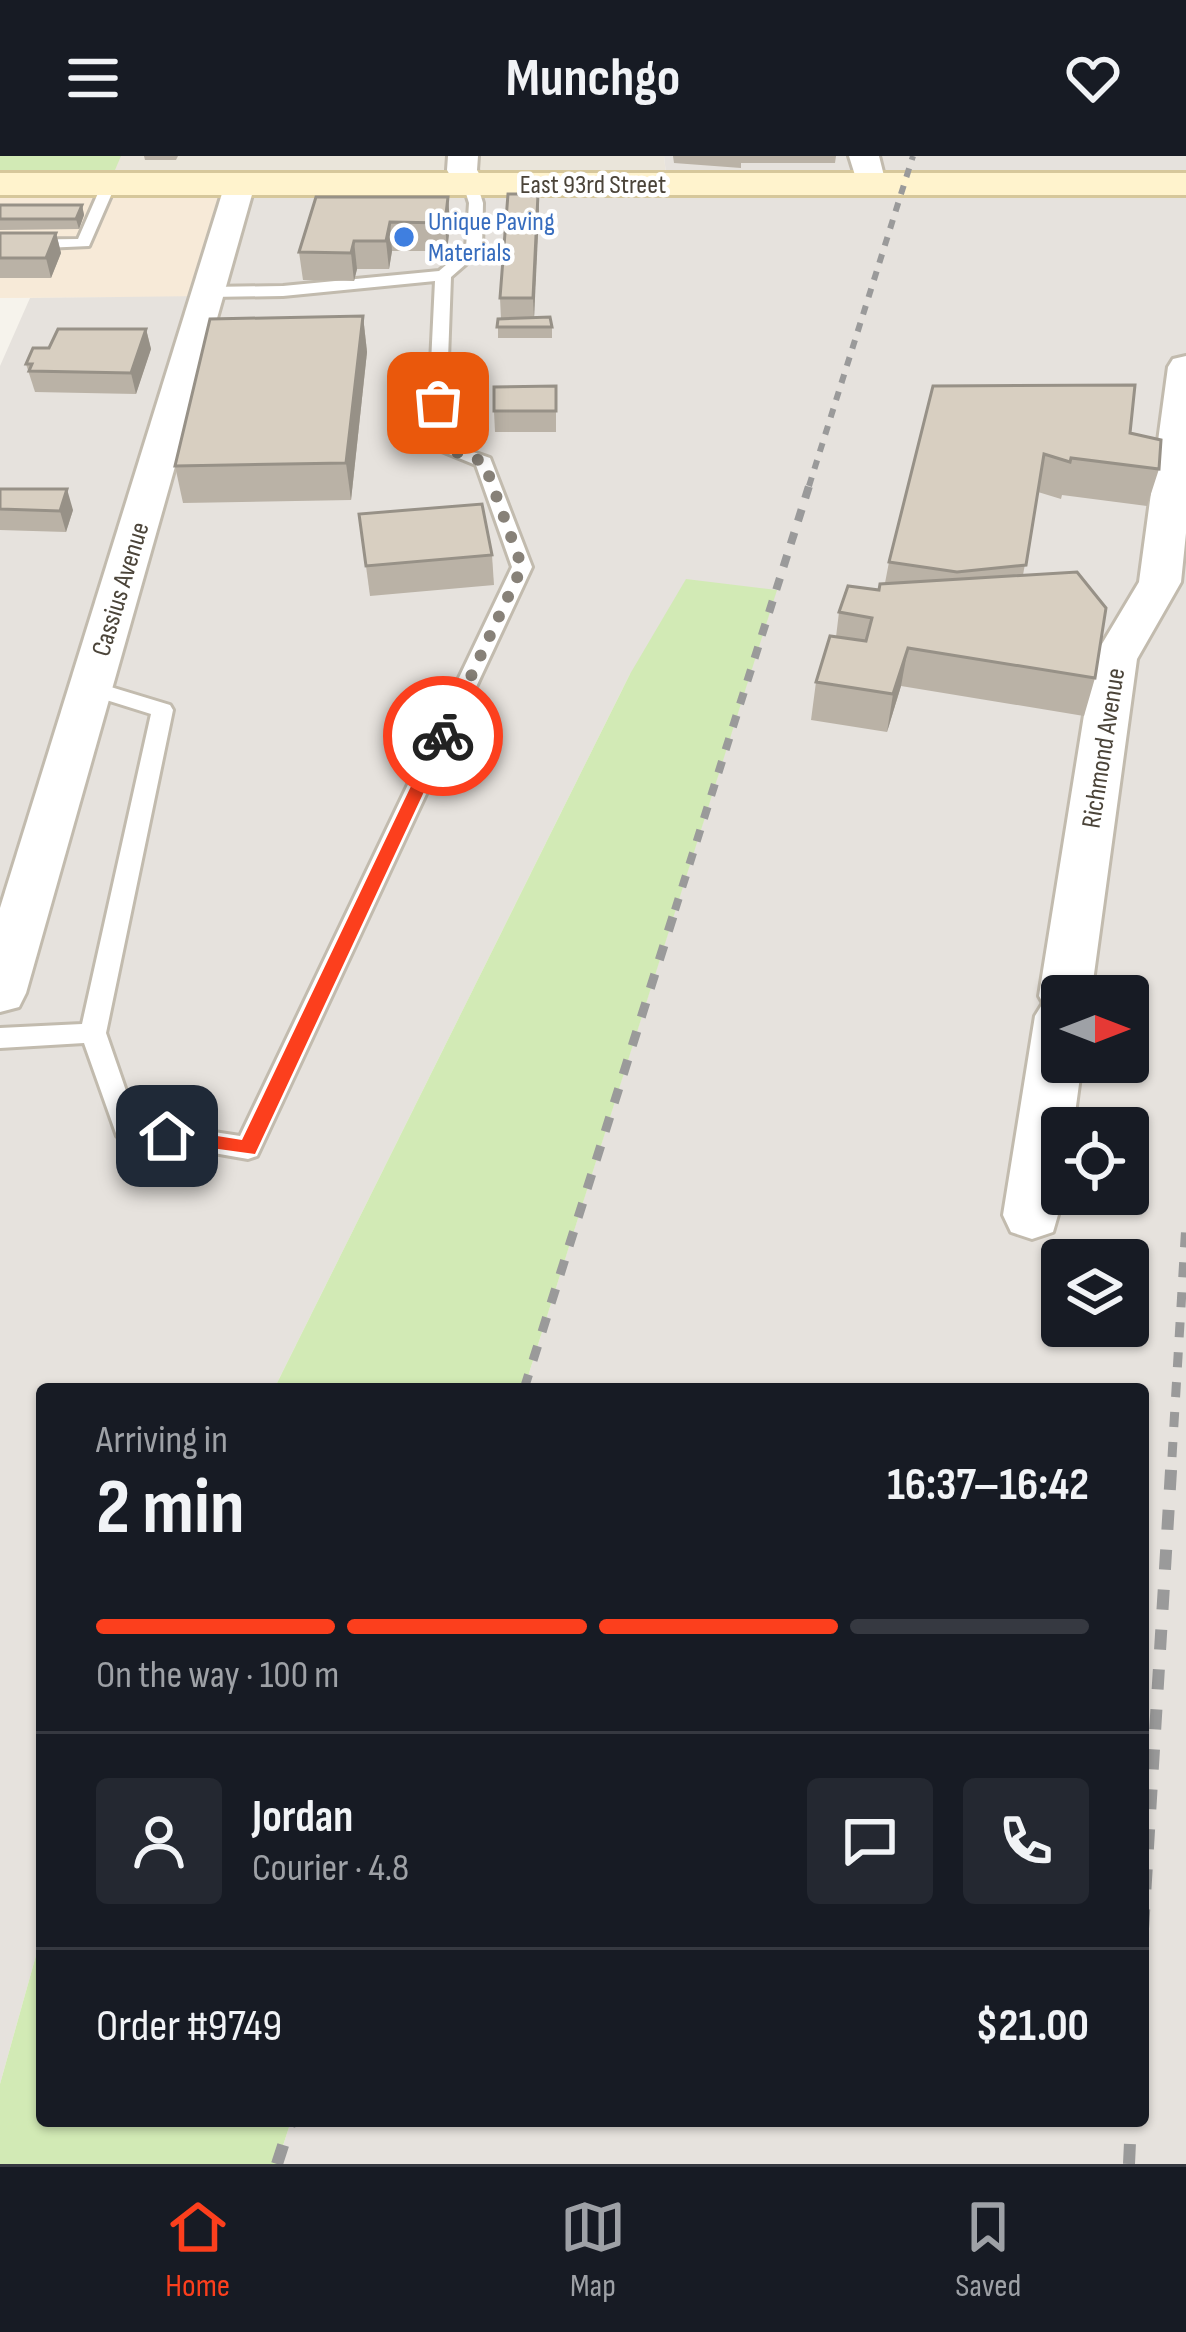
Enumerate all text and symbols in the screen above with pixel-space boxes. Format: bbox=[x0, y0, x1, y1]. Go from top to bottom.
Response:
icon: menu bbox=[60, 45, 126, 111]
icon: heart bbox=[1060, 45, 1126, 111]
text: Munchgo bbox=[506, 46, 680, 111]
street label: East 93rd Street bbox=[520, 169, 666, 201]
place label: Unique Paving Materials bbox=[428, 206, 555, 269]
marker: Unique Paving Materials bbox=[391, 224, 417, 250]
pin bbox=[387, 352, 489, 454]
icon: bag bbox=[405, 370, 471, 436]
street label: Cassius Avenue bbox=[85, 518, 156, 660]
street label: Richmond Avenue bbox=[1076, 666, 1132, 830]
courier bbox=[383, 676, 503, 796]
icon: bike bbox=[410, 703, 476, 769]
north arrow bbox=[1041, 975, 1149, 1083]
map controls bbox=[1041, 975, 1149, 1347]
pin bbox=[116, 1085, 218, 1187]
icon: home bbox=[134, 1103, 200, 1169]
button: locate bbox=[1041, 1107, 1149, 1215]
button: layers bbox=[1041, 1239, 1149, 1347]
text: Arriving in bbox=[96, 1417, 228, 1464]
text: 16:37–16:42 bbox=[887, 1458, 1089, 1513]
text: 2 min bbox=[96, 1462, 245, 1555]
text: On the way · 100 m bbox=[96, 1652, 339, 1699]
button: person bbox=[96, 1778, 222, 1904]
button: chat bbox=[807, 1778, 933, 1904]
button: phone bbox=[963, 1778, 1089, 1904]
text: Jordan bbox=[252, 1790, 353, 1845]
text: Courier · 4.8 bbox=[252, 1845, 409, 1892]
text: Order #9749 bbox=[96, 1999, 282, 2054]
text: $21.00 bbox=[975, 1999, 1089, 2054]
tab: Home bbox=[165, 2194, 231, 2306]
tab: Map bbox=[560, 2194, 626, 2306]
tab: Saved bbox=[955, 2194, 1021, 2306]

